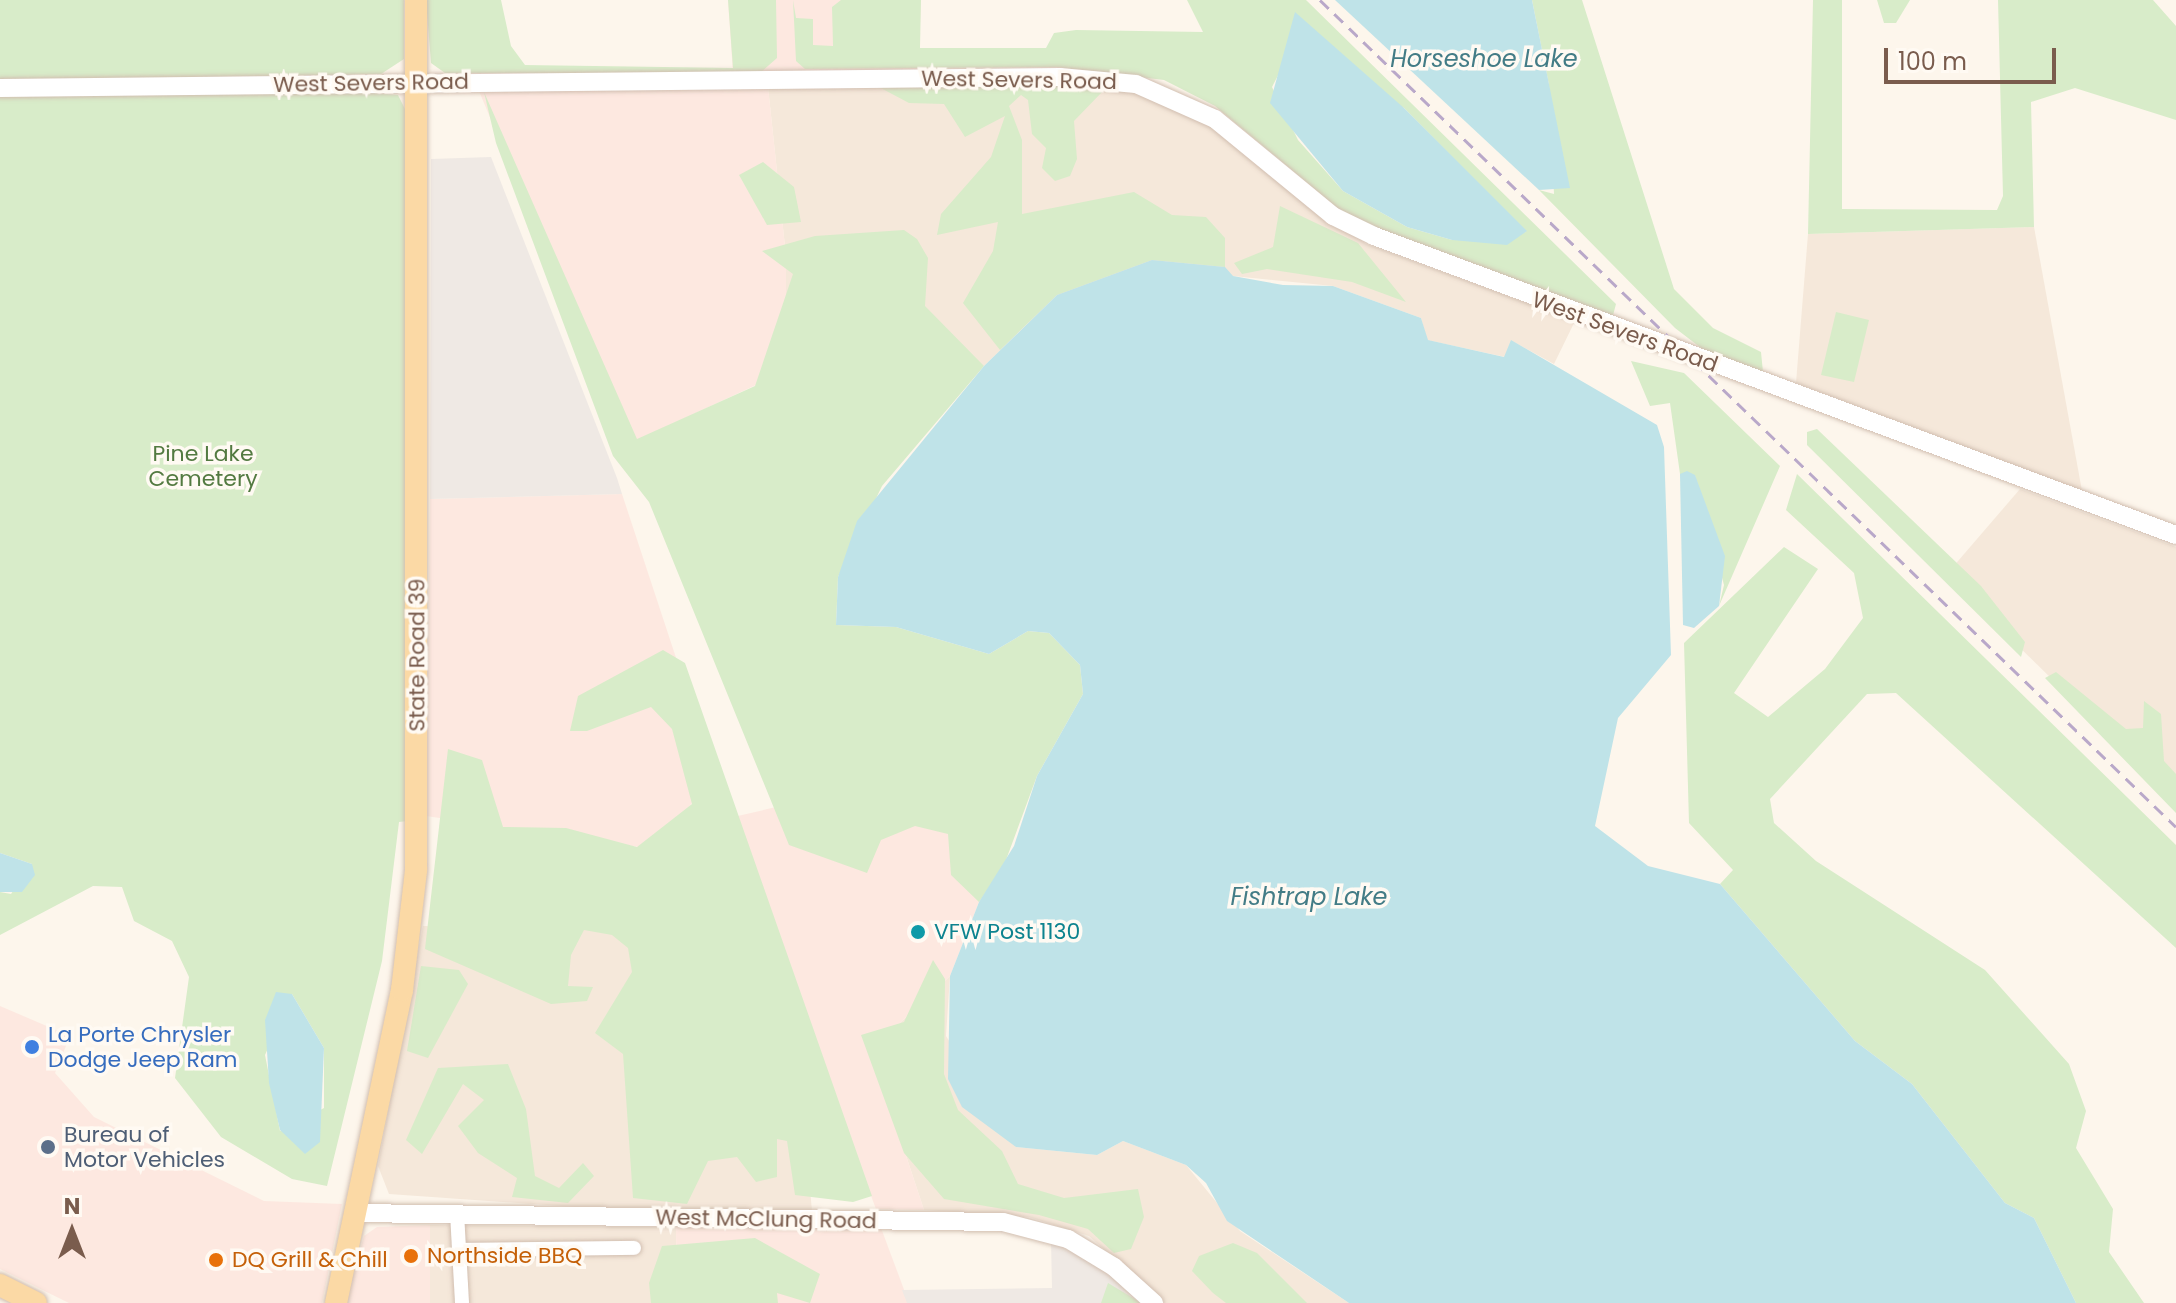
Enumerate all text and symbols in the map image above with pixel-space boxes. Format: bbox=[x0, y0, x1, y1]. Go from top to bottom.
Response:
scale bar bbox=[1888, 32, 2060, 82]
water label: Horseshoe Lake bbox=[1390, 45, 1578, 73]
text: 100 m bbox=[1898, 45, 1967, 78]
street label: West Severs Road bbox=[921, 65, 1117, 95]
street label: West Severs Road bbox=[273, 68, 469, 98]
street label: West Severs Road bbox=[1528, 286, 1722, 378]
park label: Pine Lake Cemetery bbox=[148, 440, 258, 492]
street label: State Road 39 bbox=[404, 578, 430, 732]
water label: Fishtrap Lake bbox=[1230, 883, 1388, 911]
place label: VFW Post 1130 bbox=[934, 919, 1080, 945]
marker: VFW Post 1130 bbox=[909, 923, 927, 941]
place label: La Porte Chrysler Dodge Jeep Ram bbox=[48, 1021, 237, 1072]
marker: La Porte Chrysler Dodge Jeep Ram bbox=[23, 1038, 41, 1056]
place label: Bureau of Motor Vehicles bbox=[64, 1121, 225, 1172]
marker: Bureau of Motor Vehicles bbox=[39, 1138, 57, 1156]
north arrow bbox=[32, 1191, 112, 1271]
text: N bbox=[64, 1191, 80, 1222]
street label: West McClung Road bbox=[655, 1204, 877, 1234]
place label: Northside BBQ bbox=[427, 1243, 582, 1269]
place label: DQ Grill & Chill bbox=[232, 1247, 388, 1273]
marker: Northside BBQ bbox=[402, 1247, 420, 1265]
marker: DQ Grill & Chill bbox=[207, 1251, 225, 1269]

